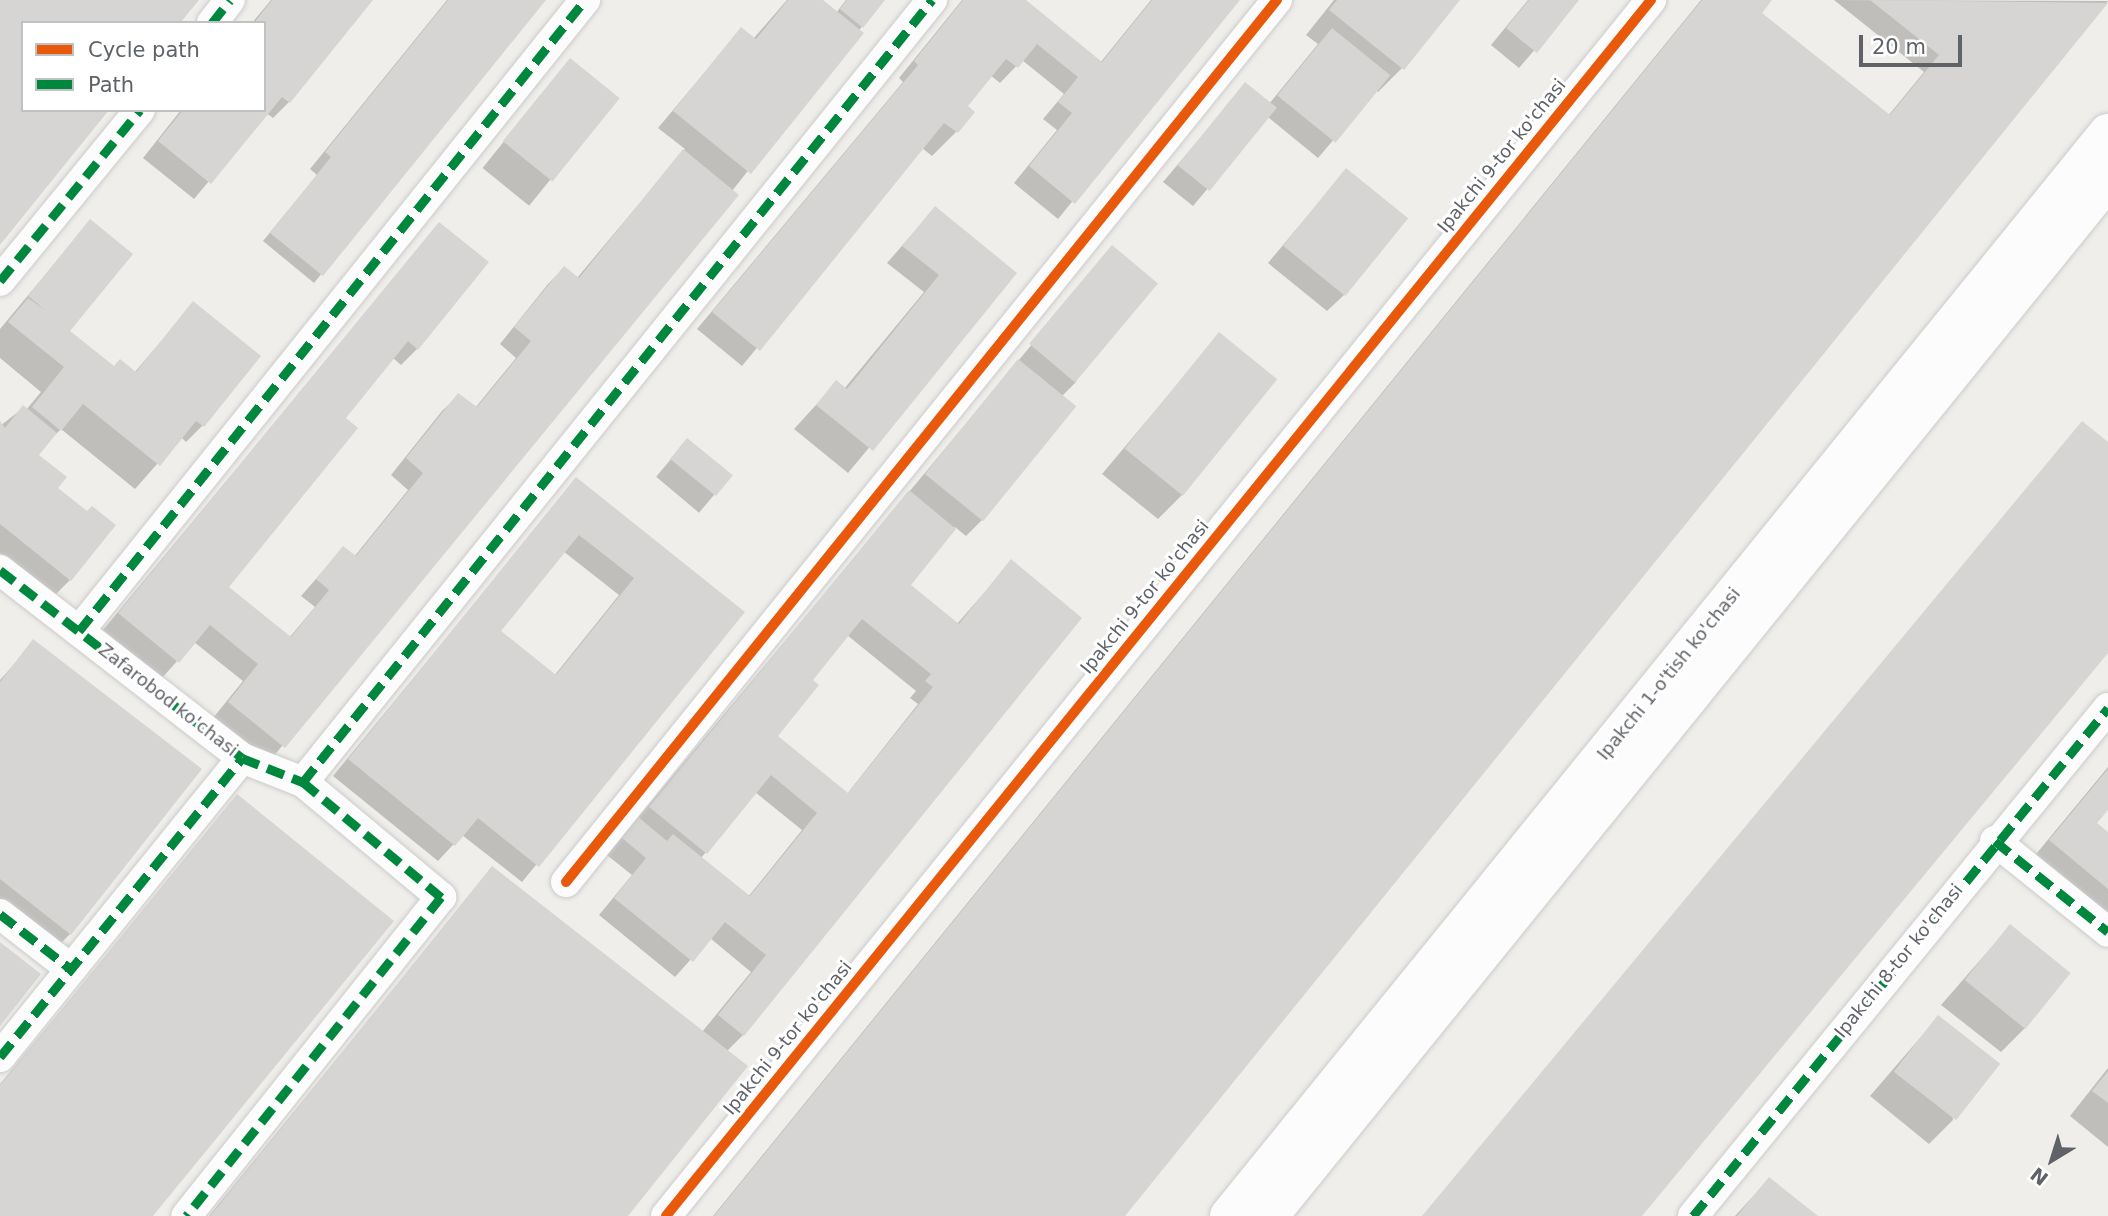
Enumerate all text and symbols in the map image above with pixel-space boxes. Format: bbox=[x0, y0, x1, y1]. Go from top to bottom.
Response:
legend bbox=[21, 21, 266, 112]
scale bar bbox=[1863, 21, 1966, 65]
text: 20 m bbox=[1872, 35, 1926, 59]
text: Cycle path bbox=[88, 38, 200, 62]
text: Path bbox=[88, 73, 134, 97]
street label: Ipakchi 9-tor ko'chasi bbox=[1433, 75, 1571, 237]
street label: Ipakchi 9-tor ko'chasi bbox=[1076, 516, 1214, 678]
street label: Ipakchi 1-o'tish ko'chasi bbox=[1593, 583, 1745, 765]
street label: Zafarobod ko'chasi bbox=[94, 639, 242, 761]
street label: Ipakchi 8-tor ko'chasi bbox=[1830, 880, 1968, 1042]
street label: Ipakchi 9-tor ko'chasi bbox=[719, 957, 857, 1119]
north arrow bbox=[2017, 1125, 2087, 1195]
text: N bbox=[2026, 1163, 2052, 1190]

